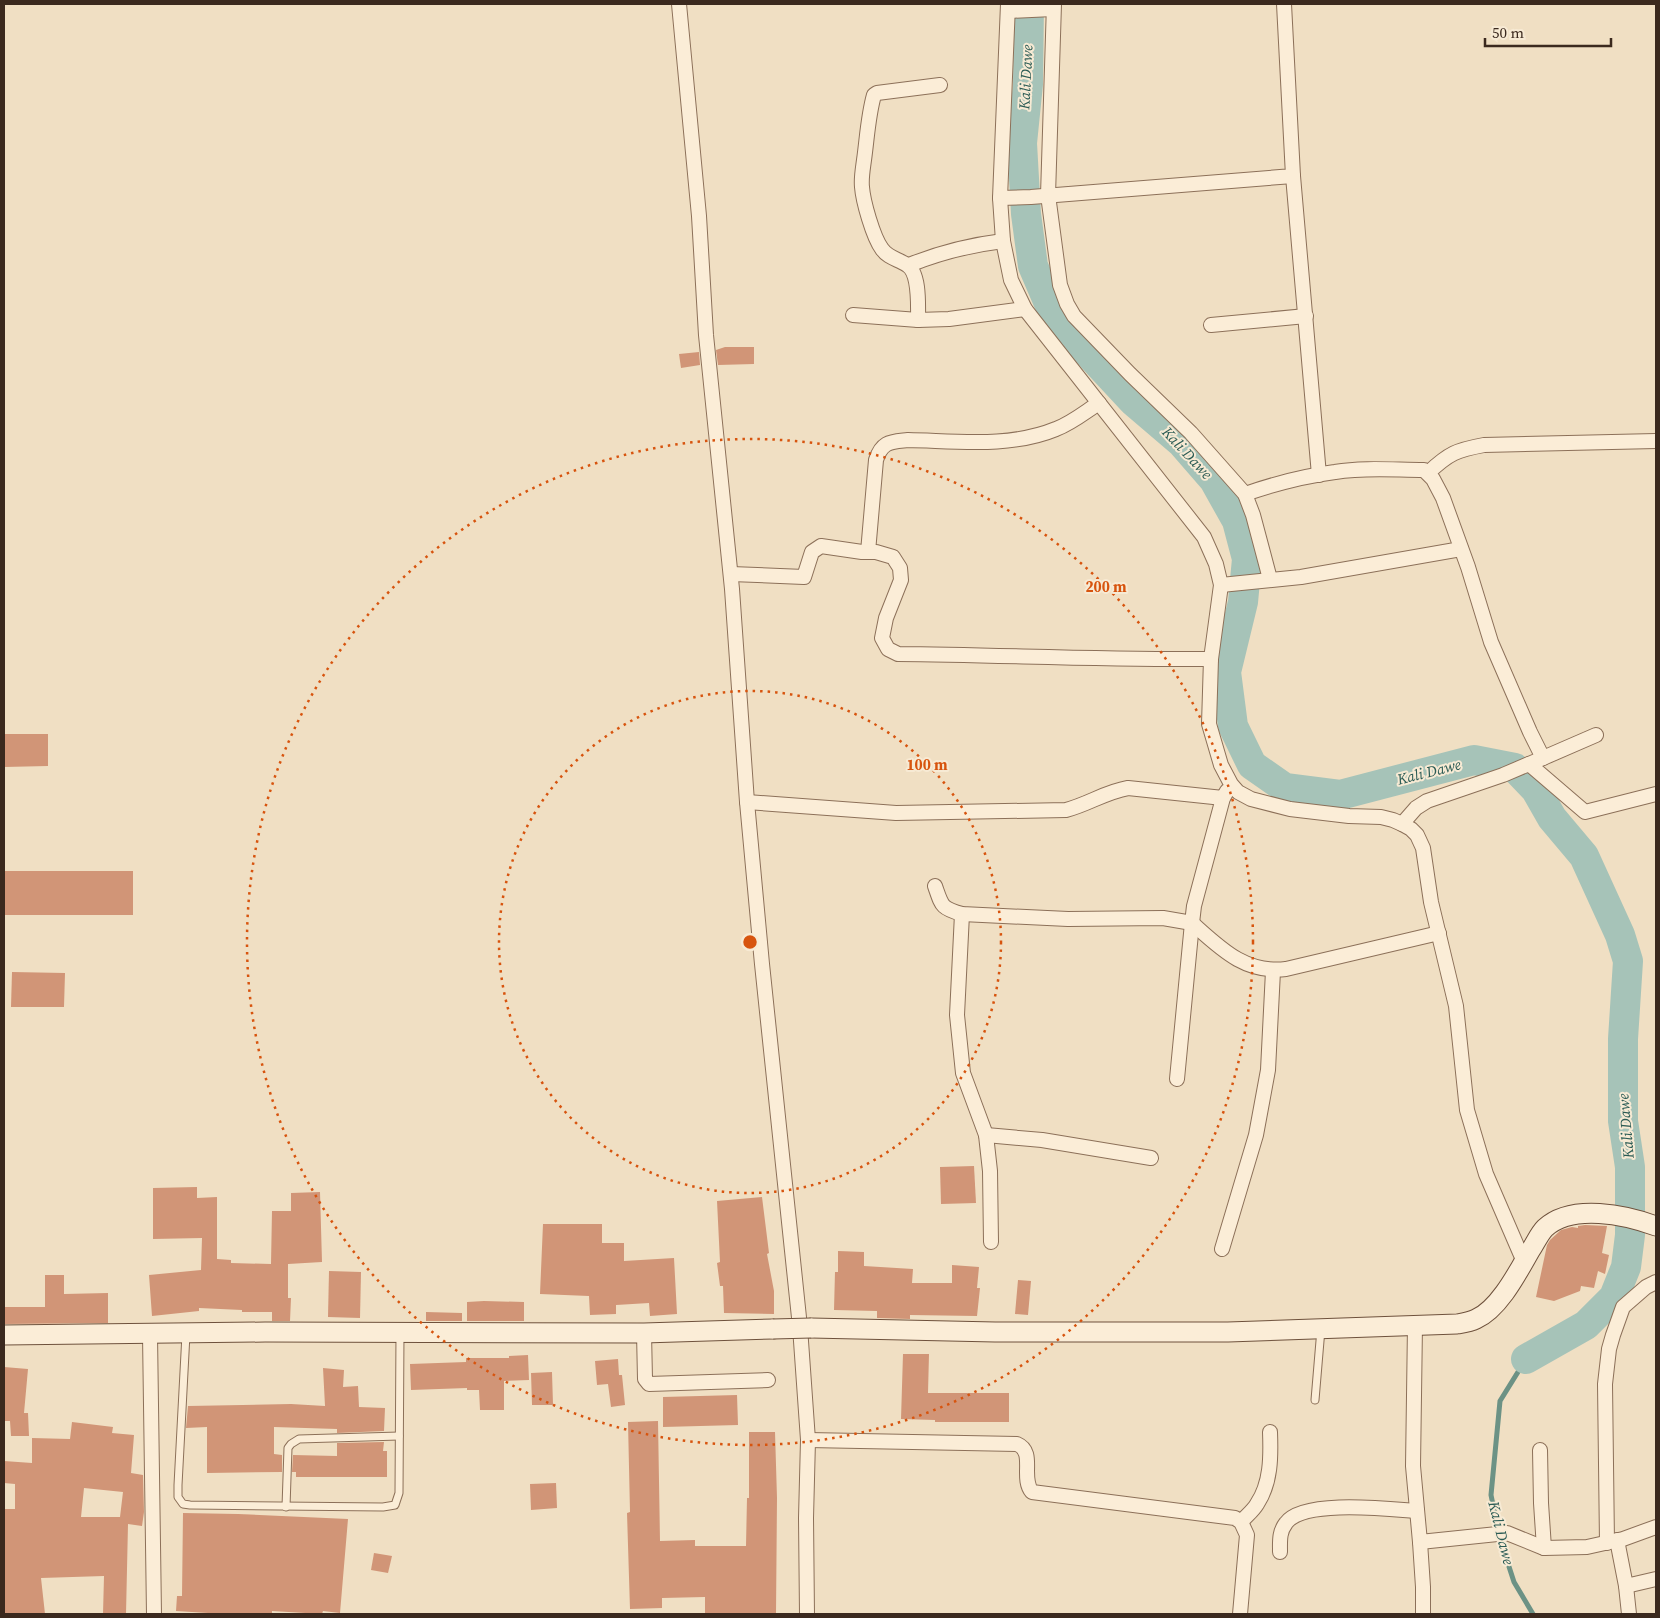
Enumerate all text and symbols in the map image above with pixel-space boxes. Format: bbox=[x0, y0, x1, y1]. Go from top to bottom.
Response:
scale bar bbox=[1485, 15, 1611, 47]
text: 50 m bbox=[1492, 22, 1524, 43]
water label: Kali Dawe bbox=[1013, 44, 1038, 111]
water label: Kali Dawe bbox=[1157, 421, 1217, 484]
text: 200 m bbox=[1085, 576, 1127, 597]
water label: Kali Dawe bbox=[1394, 753, 1463, 790]
text: 100 m bbox=[906, 754, 948, 775]
centre of rings bbox=[741, 933, 759, 951]
water label: Kali Dawe bbox=[1612, 1093, 1639, 1160]
water label: Kali Dawe bbox=[1483, 1498, 1520, 1567]

